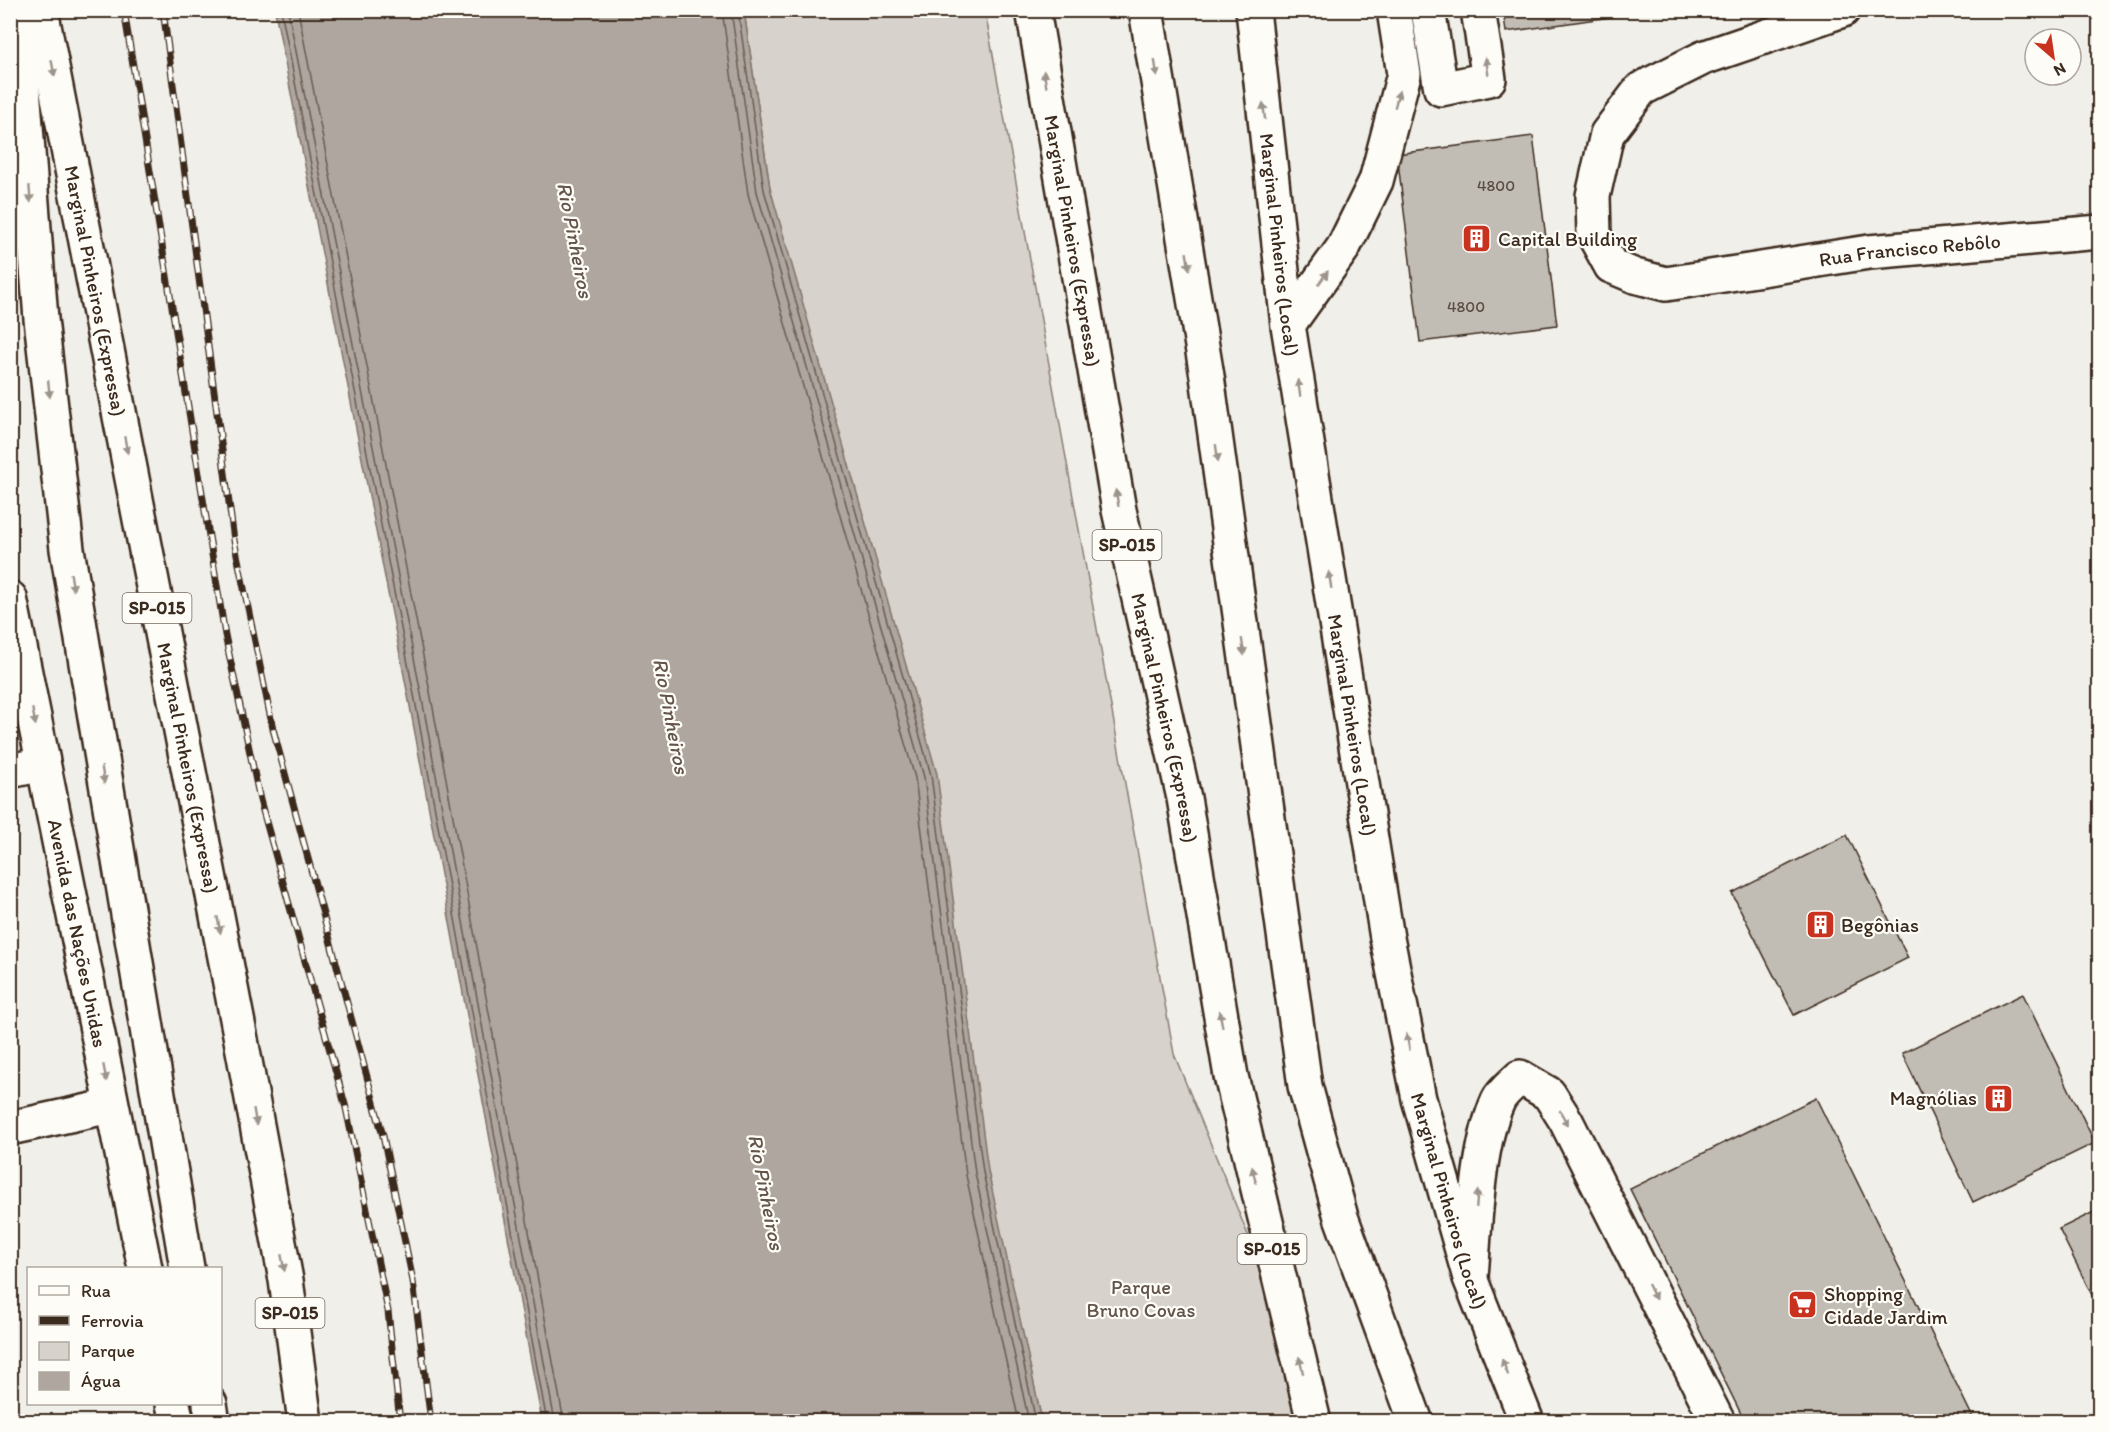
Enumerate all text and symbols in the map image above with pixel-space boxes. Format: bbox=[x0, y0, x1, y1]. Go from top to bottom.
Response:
north arrow bbox=[2023, 27, 2083, 87]
one-way arrow bbox=[1482, 56, 1491, 75]
one-way arrow bbox=[49, 59, 58, 78]
one-way arrow bbox=[1152, 59, 1161, 78]
text: N bbox=[2051, 59, 2069, 81]
one-way arrow bbox=[1040, 69, 1049, 88]
one-way arrow bbox=[1393, 90, 1403, 109]
one-way arrow bbox=[1259, 101, 1269, 120]
street label: Marginal Pinheiros (Expressa) bbox=[1039, 113, 1106, 368]
street label: Marginal Pinheiros (Local) bbox=[1255, 132, 1305, 358]
street label: Marginal Pinheiros (Expressa) bbox=[59, 163, 132, 418]
house number: 4800 bbox=[1477, 176, 1515, 195]
water label: Rio Pinheiros bbox=[552, 180, 599, 301]
one-way arrow bbox=[25, 185, 35, 204]
building icon: Capital Building bbox=[1461, 223, 1493, 255]
place label: Capital Building bbox=[1498, 227, 1638, 251]
street label: Rua Francisco Rebôlo bbox=[1817, 229, 2002, 272]
one-way arrow bbox=[1184, 251, 1193, 270]
one-way arrow bbox=[1316, 270, 1328, 285]
house number: 4800 bbox=[1447, 297, 1485, 316]
one-way arrow bbox=[1294, 378, 1303, 397]
one-way arrow bbox=[44, 379, 53, 398]
one-way arrow bbox=[122, 436, 131, 455]
one-way arrow bbox=[1213, 444, 1222, 463]
one-way arrow bbox=[1112, 489, 1121, 508]
road number: SP-015 bbox=[1092, 530, 1162, 560]
one-way arrow bbox=[1325, 571, 1334, 590]
one-way arrow bbox=[68, 573, 77, 592]
street label: Marginal Pinheiros (Expressa) bbox=[1126, 591, 1203, 844]
road number: SP-015 bbox=[122, 593, 192, 623]
street label: Marginal Pinheiros (Local) bbox=[1323, 612, 1382, 837]
one-way arrow bbox=[1239, 637, 1248, 656]
street label: Marginal Pinheiros (Expressa) bbox=[152, 640, 224, 895]
water label: Rio Pinheiros bbox=[648, 656, 695, 777]
one-way arrow bbox=[30, 708, 39, 727]
one-way arrow bbox=[99, 765, 108, 784]
street label: Avenida das Nações Unidas bbox=[43, 817, 112, 1050]
building icon: Begônias bbox=[1804, 909, 1836, 941]
place label: Begônias bbox=[1841, 913, 1919, 937]
one-way arrow bbox=[215, 916, 224, 935]
one-way arrow bbox=[1217, 1009, 1226, 1028]
one-way arrow bbox=[1403, 1032, 1412, 1051]
one-way arrow bbox=[101, 1064, 110, 1083]
building icon: Magnólias bbox=[1982, 1082, 2014, 1114]
place label: Magnólias bbox=[1890, 1086, 1977, 1110]
street label: Marginal Pinheiros (Local) bbox=[1406, 1090, 1493, 1312]
one-way arrow bbox=[251, 1107, 260, 1126]
one-way arrow bbox=[1559, 1110, 1569, 1127]
water label: Rio Pinheiros bbox=[743, 1132, 790, 1253]
one-way arrow bbox=[1249, 1165, 1258, 1184]
one-way arrow bbox=[1473, 1190, 1482, 1209]
road number: SP-015 bbox=[1238, 1234, 1306, 1264]
one-way arrow bbox=[279, 1254, 288, 1273]
legend bbox=[27, 1267, 222, 1405]
park label: Parque Bruno Covas bbox=[1087, 1275, 1196, 1322]
text: Rua bbox=[81, 1280, 111, 1302]
place label: Shopping Cidade Jardim bbox=[1824, 1282, 1948, 1329]
one-way arrow bbox=[1647, 1283, 1657, 1301]
supermarket icon: Shopping Cidade Jardim bbox=[1787, 1289, 1819, 1321]
road number: SP-015 bbox=[256, 1298, 324, 1328]
text: Ferrovia bbox=[81, 1310, 144, 1332]
text: Parque bbox=[81, 1340, 135, 1362]
one-way arrow bbox=[1295, 1355, 1305, 1374]
one-way arrow bbox=[1500, 1358, 1509, 1376]
text: Água bbox=[81, 1370, 121, 1392]

